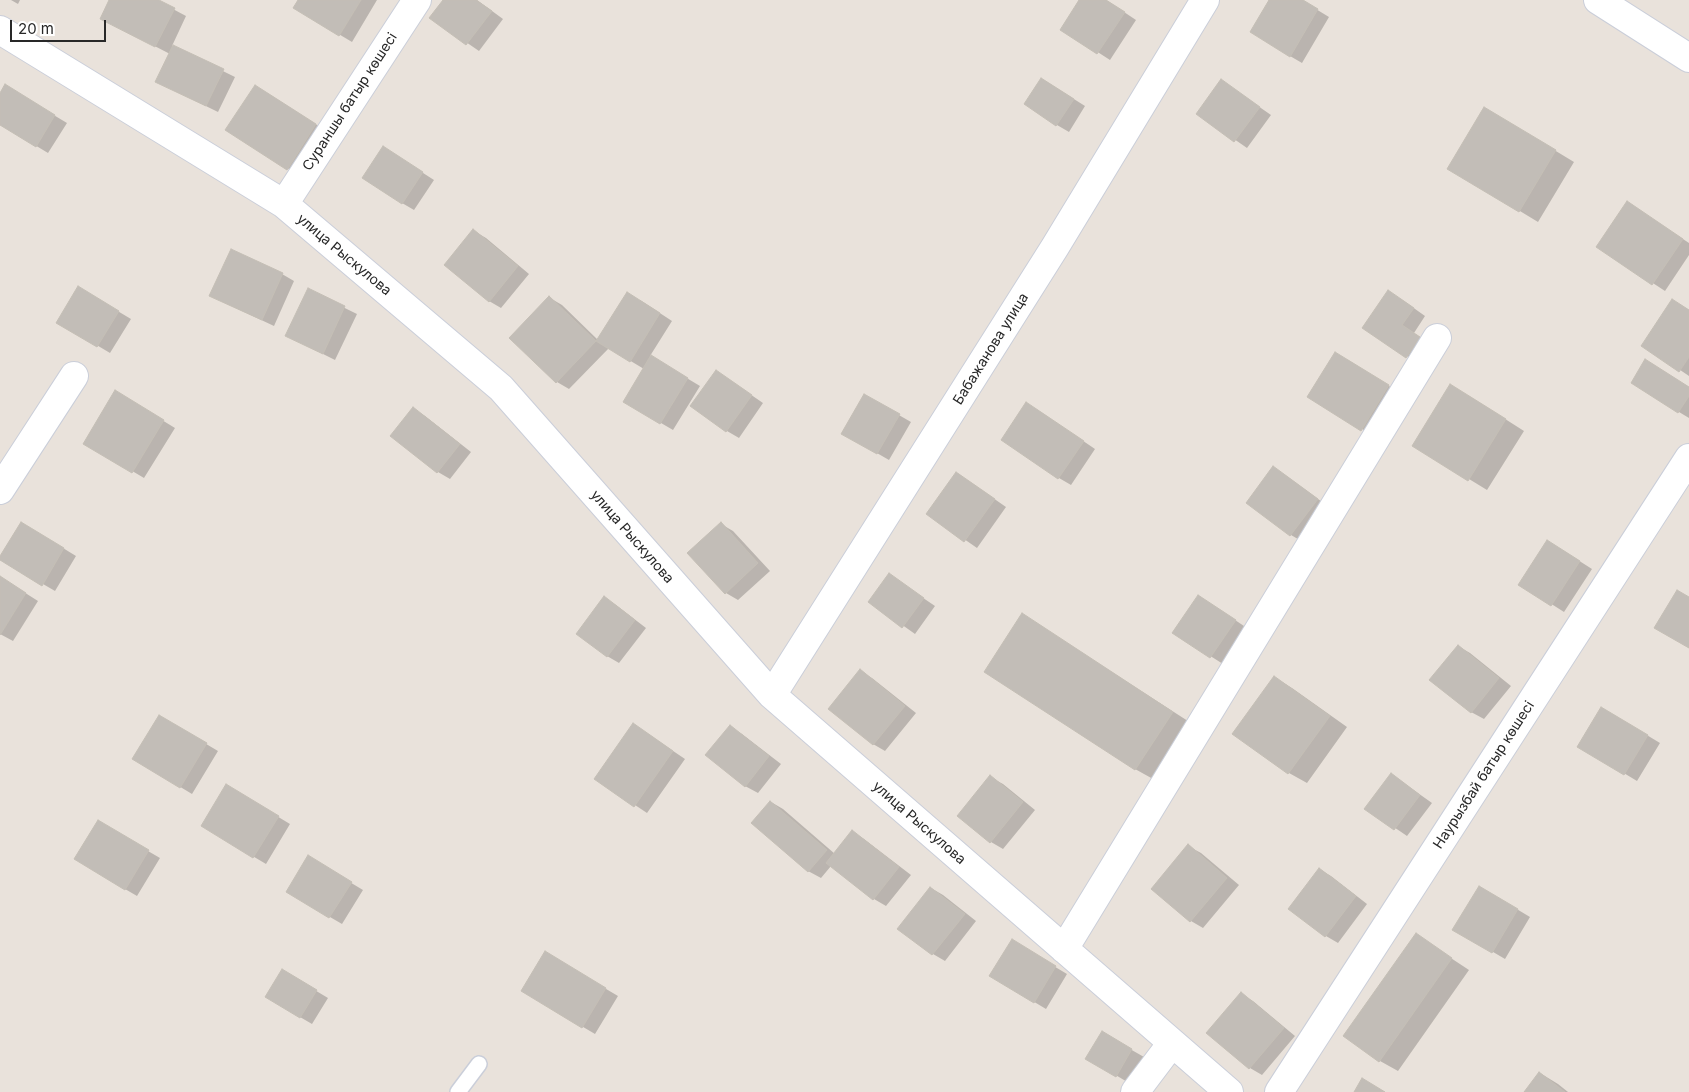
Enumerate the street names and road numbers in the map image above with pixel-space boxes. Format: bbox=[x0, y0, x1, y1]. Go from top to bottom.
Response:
street label: Сураншы батыр көшесі bbox=[299, 30, 401, 174]
street label: улица Рыскулова bbox=[293, 211, 395, 299]
street label: Бабажанова улица bbox=[950, 290, 1032, 408]
street label: улица Рыскулова bbox=[587, 487, 677, 587]
street label: Наурызбай батыр көшесі bbox=[1430, 698, 1538, 852]
street label: улица Рыскулова bbox=[869, 778, 969, 868]

